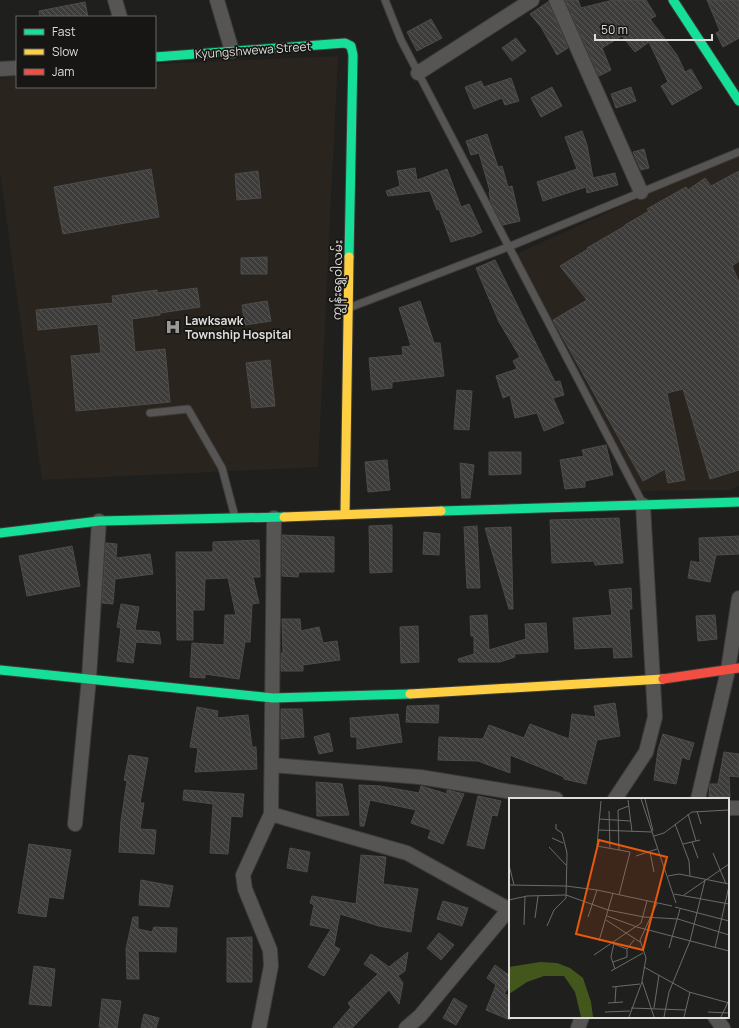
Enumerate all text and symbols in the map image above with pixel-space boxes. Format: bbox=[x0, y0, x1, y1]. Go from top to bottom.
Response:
legend bbox=[16, 16, 156, 88]
scale bar bbox=[595, 16, 712, 42]
text: 50 m bbox=[601, 21, 628, 38]
text: Fast bbox=[52, 23, 76, 40]
street label: Kyungshwewa Street bbox=[194, 37, 312, 63]
text: Slow bbox=[52, 43, 78, 60]
text: Jam bbox=[52, 63, 74, 80]
street label: ကျွန်းရွှေဝါလမ်း bbox=[328, 240, 349, 320]
place label: Lawksawk Township Hospital bbox=[185, 312, 291, 343]
hospital icon: Lawksawk Township Hospital bbox=[164, 318, 182, 336]
inset map bbox=[509, 798, 729, 1018]

